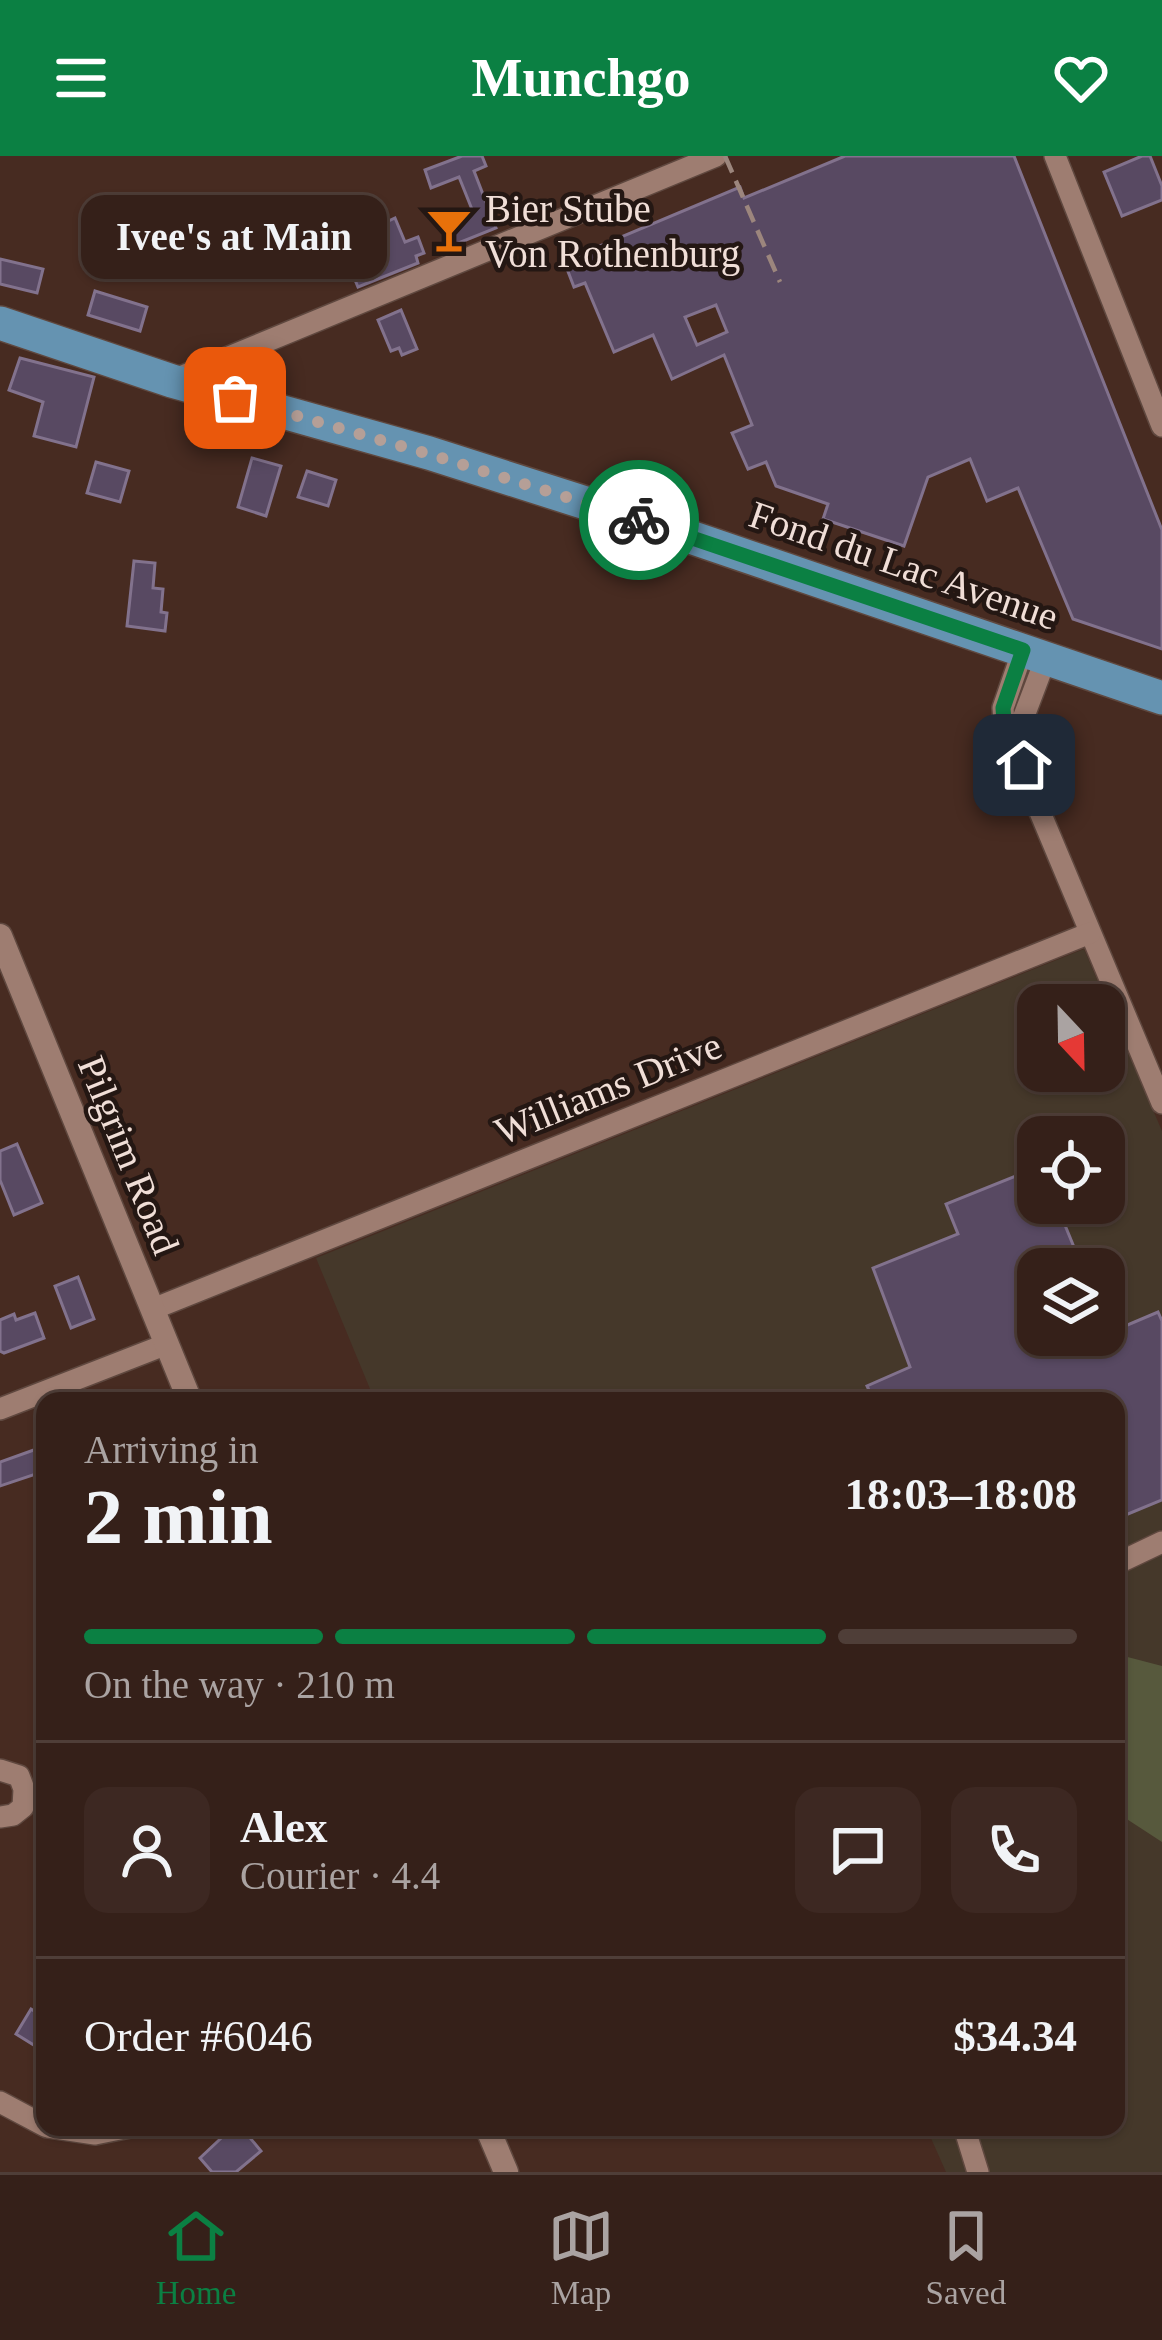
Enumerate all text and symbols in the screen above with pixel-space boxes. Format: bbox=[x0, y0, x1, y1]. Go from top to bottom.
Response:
icon: menu bbox=[48, 45, 114, 111]
icon: heart bbox=[1048, 45, 1114, 111]
text: Munchgo bbox=[471, 48, 691, 108]
place label: Bier Stube Von Rothenburg bbox=[485, 187, 740, 276]
callout: Ivee's at Main bbox=[82, 194, 388, 278]
bar icon: Bier Stube Von Rothenburg bbox=[424, 205, 474, 255]
text: Ivee's at Main bbox=[116, 215, 352, 258]
pin bbox=[184, 347, 286, 449]
icon: bag bbox=[202, 365, 268, 431]
courier bbox=[579, 460, 699, 580]
icon: bike bbox=[606, 487, 672, 553]
street label: Fond du Lac Avenue bbox=[744, 492, 1064, 638]
pin bbox=[973, 714, 1075, 816]
icon: home bbox=[991, 732, 1057, 798]
north arrow bbox=[1017, 984, 1125, 1092]
map controls bbox=[1017, 984, 1125, 1356]
street label: Williams Drive bbox=[489, 1023, 727, 1153]
street label: Pilgrim Road bbox=[69, 1050, 188, 1261]
button: locate bbox=[1017, 1116, 1125, 1224]
button: layers bbox=[1017, 1248, 1125, 1356]
text: Arriving in bbox=[84, 1428, 258, 1471]
text: 18:03–18:08 bbox=[845, 1469, 1077, 1519]
text: 2 min bbox=[84, 1473, 273, 1560]
text: On the way · 210 m bbox=[84, 1663, 395, 1706]
button: person bbox=[84, 1787, 210, 1913]
button: chat bbox=[795, 1787, 921, 1913]
button: phone bbox=[951, 1787, 1077, 1913]
text: Alex bbox=[240, 1802, 327, 1852]
text: Courier · 4.4 bbox=[240, 1854, 440, 1897]
text: Order #6046 bbox=[84, 2011, 313, 2061]
text: $34.34 bbox=[953, 2011, 1077, 2061]
tab: Home bbox=[156, 2203, 236, 2312]
tab: Map bbox=[548, 2203, 614, 2312]
tab: Saved bbox=[926, 2203, 1006, 2312]

